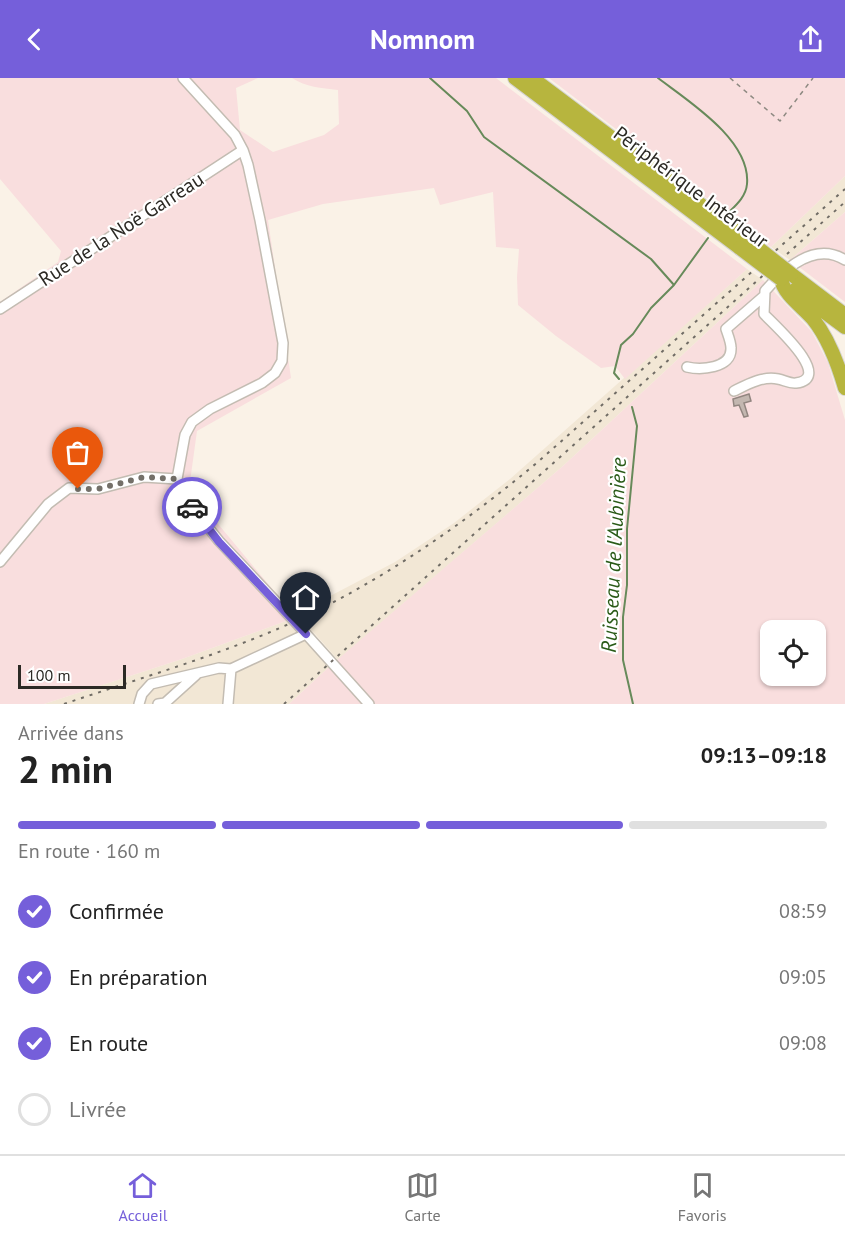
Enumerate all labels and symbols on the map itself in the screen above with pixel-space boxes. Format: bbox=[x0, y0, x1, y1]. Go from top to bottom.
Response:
street label: Périphérique Intérieur bbox=[608, 120, 774, 254]
street label: Rue de la Noë Garreau bbox=[34, 166, 208, 292]
pin bbox=[52, 427, 103, 489]
water label: Ruisseau de l'Aubinière bbox=[595, 456, 632, 653]
courier bbox=[162, 477, 222, 537]
pin bbox=[280, 572, 331, 634]
scale bar bbox=[18, 662, 126, 690]

